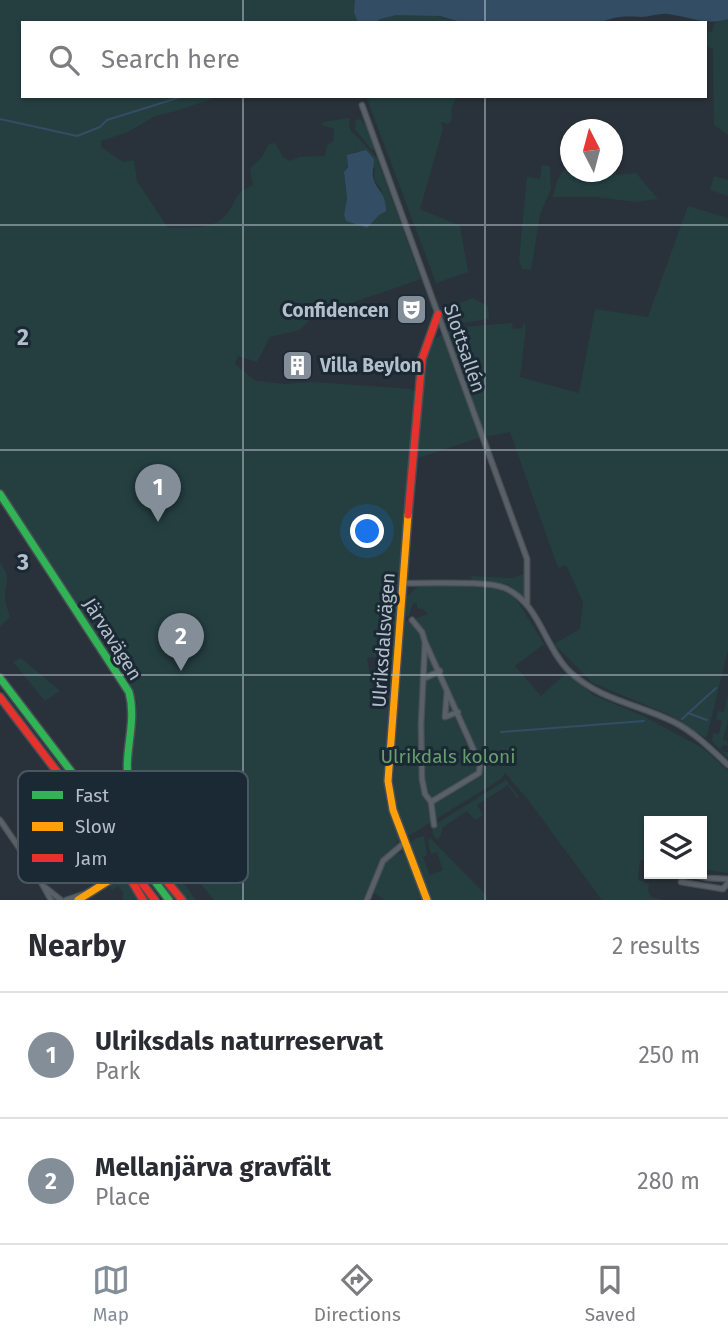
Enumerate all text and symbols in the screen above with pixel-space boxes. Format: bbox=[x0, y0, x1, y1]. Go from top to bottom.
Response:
search box bbox=[21, 21, 707, 98]
icon: search bbox=[45, 41, 83, 79]
text: Search here bbox=[101, 44, 240, 75]
north arrow bbox=[560, 119, 623, 182]
theatre icon: Confidencen bbox=[395, 293, 429, 327]
place label: Confidencen bbox=[282, 299, 389, 322]
street label: Slottsallén bbox=[439, 301, 490, 395]
text: 2 bbox=[17, 323, 29, 351]
building icon: Villa Beylon bbox=[280, 348, 314, 382]
place label: Villa Beylon bbox=[319, 354, 422, 377]
pin: 1 bbox=[135, 464, 181, 522]
your location bbox=[350, 514, 384, 548]
text: 3 bbox=[16, 548, 29, 576]
street label: Ulriksdalsvägen bbox=[367, 572, 400, 708]
street label: Järvavägen bbox=[78, 594, 147, 685]
pin: 2 bbox=[158, 613, 204, 671]
park label: Ulrikdals koloni bbox=[380, 745, 516, 768]
legend bbox=[18, 771, 248, 883]
text: Fast bbox=[75, 784, 109, 807]
text: Slow bbox=[75, 815, 116, 838]
map controls bbox=[644, 816, 707, 879]
button: layers bbox=[644, 816, 707, 879]
text: Jam bbox=[75, 847, 107, 870]
text: Nearby bbox=[28, 928, 126, 964]
text: 2 results bbox=[612, 932, 700, 960]
text: Ulriksdals naturreservat bbox=[95, 1026, 383, 1057]
text: 1 bbox=[46, 1041, 56, 1069]
text: 250 m bbox=[638, 1041, 700, 1069]
text: Park bbox=[95, 1057, 140, 1085]
text: Mellanjärva gravfält bbox=[95, 1152, 331, 1183]
text: 2 bbox=[45, 1167, 57, 1195]
text: 280 m bbox=[637, 1167, 700, 1195]
text: Place bbox=[95, 1183, 150, 1211]
tab: Map bbox=[92, 1261, 130, 1326]
tab: Directions bbox=[314, 1261, 401, 1326]
tab: Saved bbox=[585, 1261, 636, 1326]

